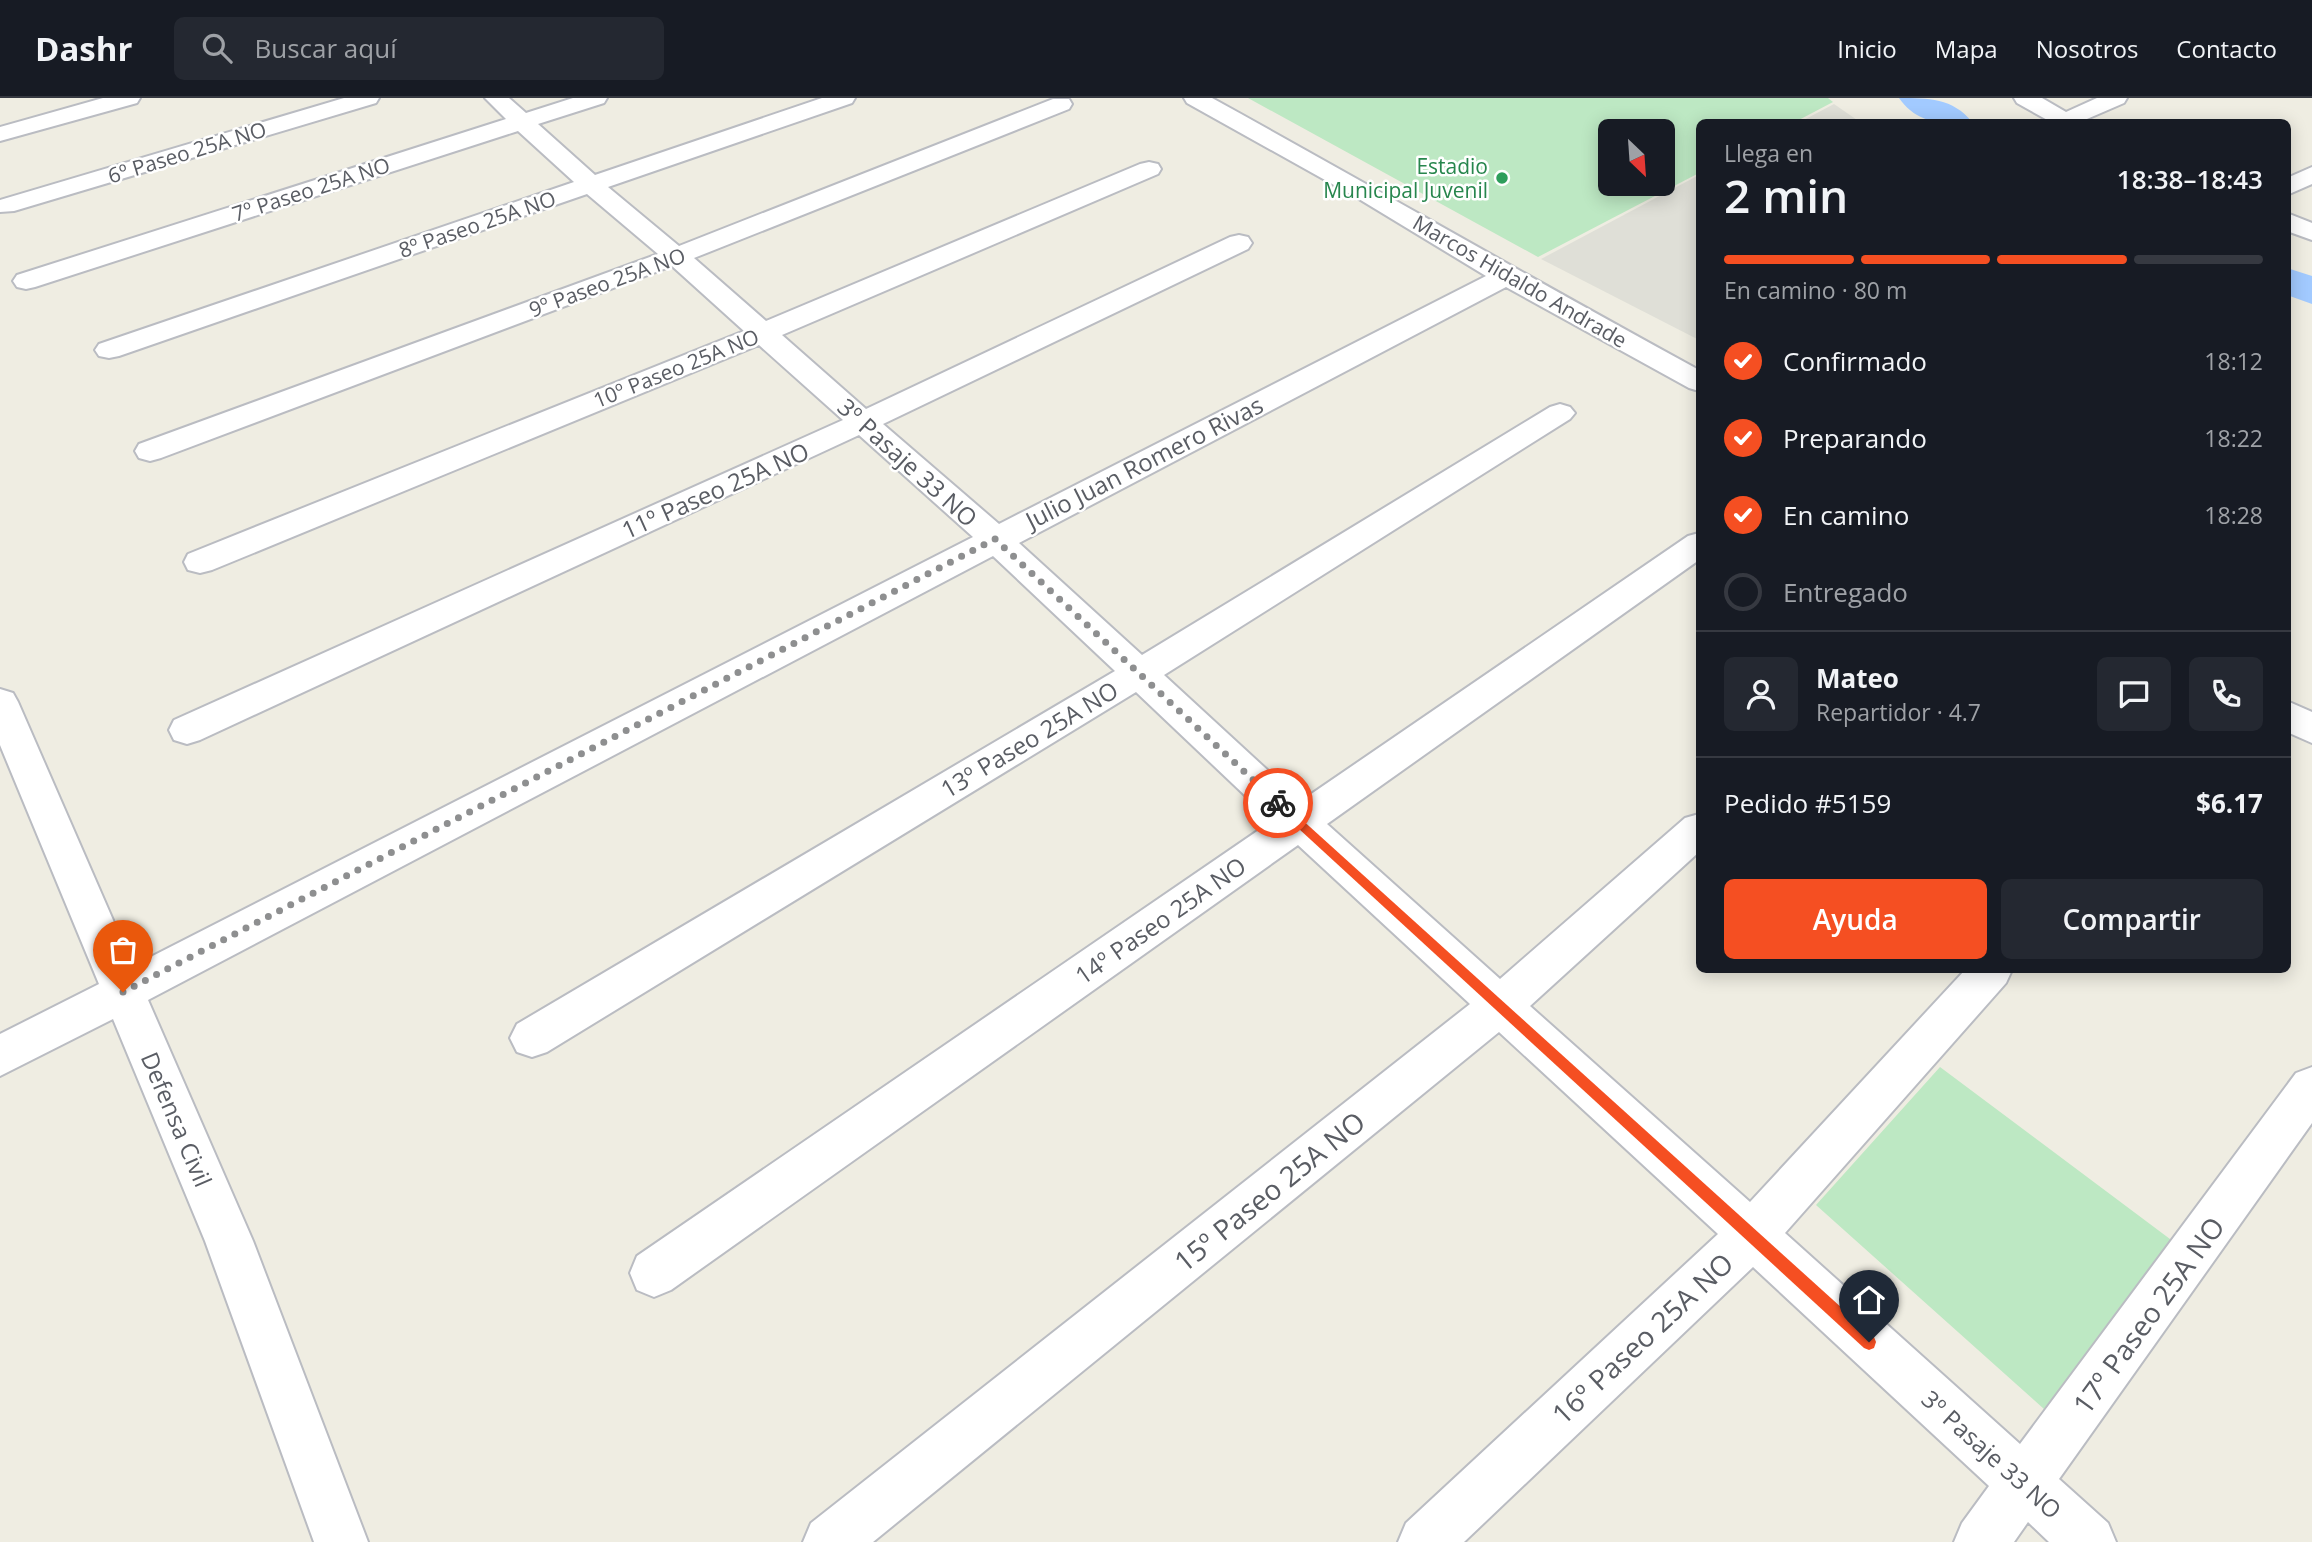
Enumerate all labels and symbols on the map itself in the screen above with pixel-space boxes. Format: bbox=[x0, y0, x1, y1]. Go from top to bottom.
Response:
street label: 6º Paseo 25A NO bbox=[104, 115, 270, 189]
north arrow bbox=[1598, 119, 1675, 196]
street label: 7º Paseo 25A NO bbox=[229, 150, 393, 228]
place label: Estadio Municipal Juvenil bbox=[1323, 152, 1488, 204]
marker: Estadio Municipal Juvenil bbox=[1494, 170, 1510, 186]
street label: 8º Paseo 25A NO bbox=[395, 184, 559, 264]
street label: Marcos Hidaldo Andrade bbox=[1408, 208, 1632, 354]
street label: 9º Paseo 25A NO bbox=[525, 241, 689, 323]
street label: 10º Paseo 25A NO bbox=[589, 322, 763, 414]
street label: Julio Juan Romero Rivas bbox=[1018, 388, 1268, 537]
street label: 3º Pasaje 33 NO bbox=[831, 390, 985, 534]
street label: 11º Paseo 25A NO bbox=[616, 434, 814, 546]
street label: 13º Paseo 25A NO bbox=[934, 673, 1124, 805]
courier bbox=[1243, 768, 1313, 838]
street label: 14º Paseo 25A NO bbox=[1068, 849, 1252, 991]
pin bbox=[93, 920, 153, 992]
street label: Defensa Civil bbox=[134, 1047, 220, 1191]
street label: 15º Paseo 25A NO bbox=[1166, 1102, 1372, 1280]
street label: 17º Paseo 25A NO bbox=[2064, 1209, 2232, 1421]
street label: 16º Paseo 25A NO bbox=[1543, 1244, 1741, 1432]
pin bbox=[1839, 1270, 1899, 1342]
street label: 3º Pasaje 33 NO bbox=[1915, 1382, 2069, 1526]

